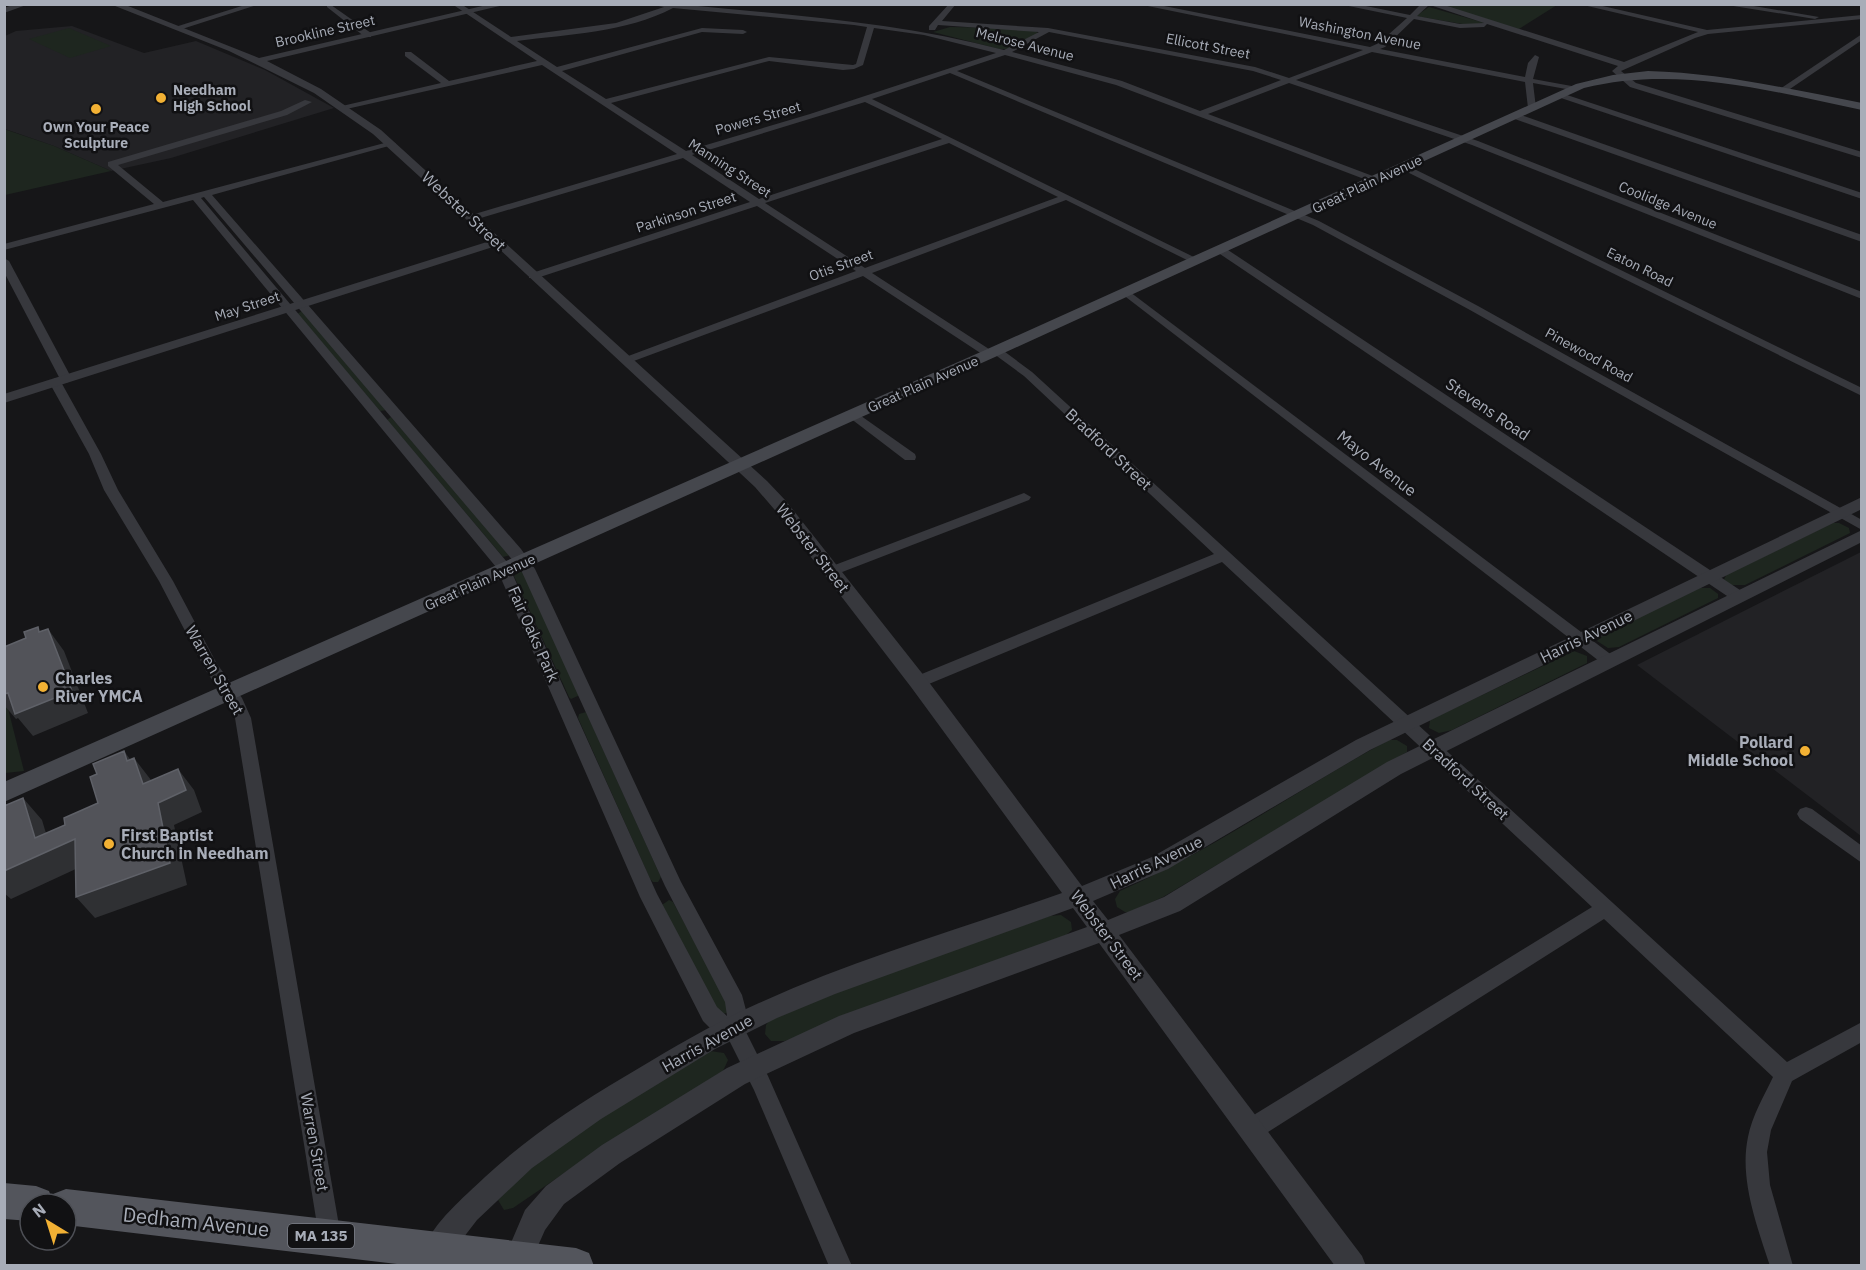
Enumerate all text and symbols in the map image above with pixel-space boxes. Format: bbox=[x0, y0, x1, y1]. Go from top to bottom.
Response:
street label: Brookline Street bbox=[273, 11, 377, 51]
street label: Washington Avenue bbox=[1297, 12, 1423, 54]
street label: Melrose Avenue bbox=[974, 23, 1076, 65]
street label: Ellicott Street bbox=[1164, 29, 1252, 63]
place label: Needham High School bbox=[173, 81, 251, 115]
marker: Needham High School bbox=[154, 91, 168, 105]
street label: Powers Street bbox=[713, 97, 803, 139]
marker: Own Your Peace Sculpture bbox=[89, 102, 103, 116]
place label: Own Your Peace Sculpture bbox=[43, 118, 149, 152]
street label: Manning Street bbox=[685, 134, 775, 202]
street label: Great Plain Avenue bbox=[1309, 150, 1425, 217]
street label: Webster Street bbox=[418, 167, 510, 255]
street label: Coolidge Avenue bbox=[1616, 177, 1720, 233]
street label: Parkinson Street bbox=[634, 187, 738, 237]
street label: Eaton Road bbox=[1604, 243, 1676, 291]
street label: Otis Street bbox=[807, 245, 876, 285]
street label: May Street bbox=[212, 287, 282, 325]
street label: Pinewood Road bbox=[1542, 323, 1636, 387]
street label: Great Plain Avenue bbox=[865, 351, 982, 417]
street label: Stevens Road bbox=[1442, 373, 1534, 445]
street label: Bradford Street bbox=[1062, 404, 1156, 494]
street label: Mayo Avenue bbox=[1333, 426, 1421, 500]
street label: Webster Street bbox=[772, 499, 854, 597]
street label: Great Plain Avenue bbox=[422, 549, 539, 615]
street label: Fair Oaks Park bbox=[504, 583, 564, 685]
street label: Harris Avenue bbox=[1536, 605, 1636, 667]
street label: Warren Street bbox=[181, 622, 249, 718]
place label: Charles River YMCA bbox=[55, 668, 143, 706]
marker: Charles River YMCA bbox=[36, 680, 50, 694]
place label: Pollard Middle School bbox=[1688, 732, 1793, 770]
street label: Bradford Street bbox=[1419, 734, 1513, 824]
marker: Pollard Middle School bbox=[1798, 744, 1812, 758]
place label: First Baptist Church in Needham bbox=[121, 825, 269, 863]
street label: Harris Avenue bbox=[1106, 831, 1206, 893]
marker: First Baptist Church in Needham bbox=[102, 837, 116, 851]
street label: Webster Street bbox=[1067, 886, 1147, 984]
street label: Harris Avenue bbox=[658, 1010, 756, 1076]
street label: Warren Street bbox=[296, 1091, 334, 1193]
north arrow bbox=[18, 1192, 78, 1252]
text: N bbox=[28, 1199, 49, 1222]
street label: Dedham Avenue bbox=[122, 1200, 271, 1243]
road number: MA 135 bbox=[288, 1224, 354, 1248]

